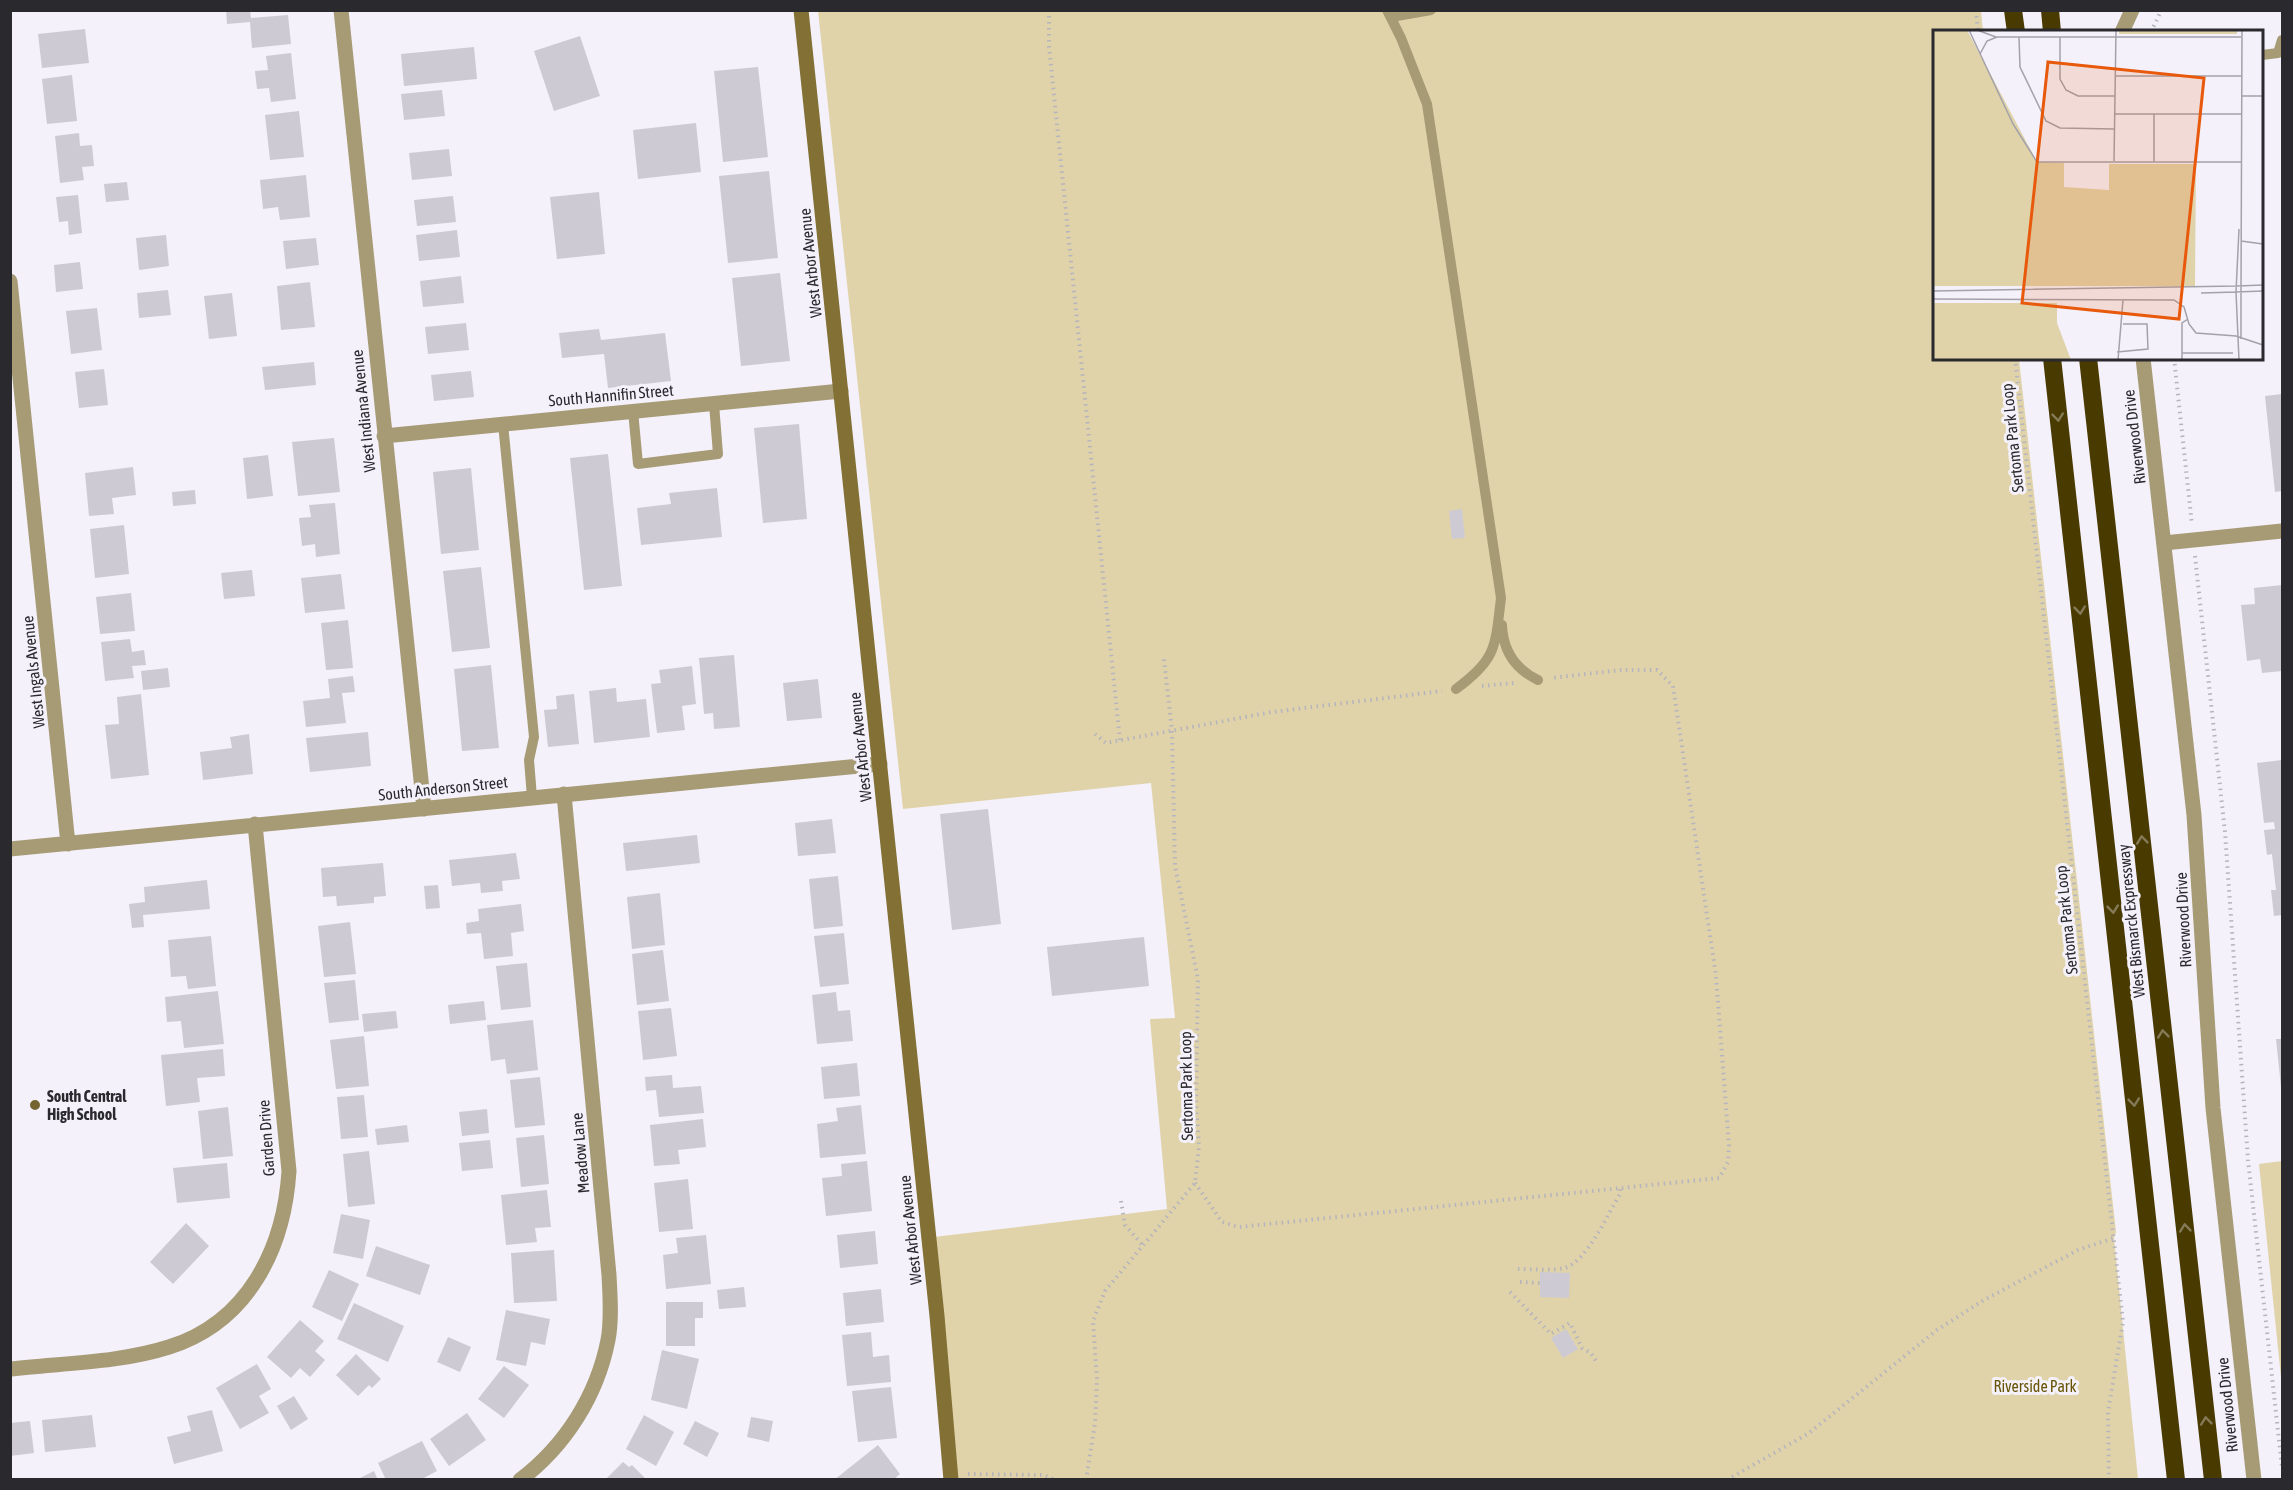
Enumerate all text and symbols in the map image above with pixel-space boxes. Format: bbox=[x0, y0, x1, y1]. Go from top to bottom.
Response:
inset map bbox=[1933, 30, 2263, 360]
street label: West Arbor Avenue bbox=[795, 208, 825, 318]
street label: West Indiana Avenue bbox=[348, 349, 378, 473]
street label: South Hannifin Street bbox=[548, 381, 675, 409]
street label: Sertoma Park Loop bbox=[1997, 383, 2028, 493]
street label: Riverwood Drive bbox=[2119, 389, 2149, 485]
one-way arrow bbox=[2051, 412, 2064, 421]
one-way arrow bbox=[2073, 606, 2085, 615]
street label: West Ingals Avenue bbox=[18, 615, 49, 729]
street label: West Arbor Avenue bbox=[845, 692, 875, 802]
street label: South Anderson Street bbox=[377, 772, 509, 804]
one-way arrow bbox=[2136, 835, 2149, 845]
street label: West Bismarck Expressway bbox=[2114, 843, 2149, 999]
street label: Sertoma Park Loop bbox=[2051, 865, 2082, 975]
street label: Riverwood Drive bbox=[2172, 872, 2194, 968]
one-way arrow bbox=[2106, 904, 2118, 913]
one-way arrow bbox=[2157, 1029, 2170, 1038]
street label: Sertoma Park Loop bbox=[1176, 1031, 1197, 1141]
place label: South Central High School bbox=[47, 1087, 127, 1123]
marker: South Central High School bbox=[28, 1098, 42, 1112]
one-way arrow bbox=[2127, 1098, 2140, 1107]
street label: Garden Drive bbox=[254, 1099, 278, 1177]
street label: Meadow Lane bbox=[568, 1112, 592, 1194]
street label: West Arbor Avenue bbox=[895, 1175, 925, 1285]
one-way arrow bbox=[2179, 1223, 2192, 1232]
street label: Riverwood Drive bbox=[2213, 1357, 2241, 1453]
park label: Riverside Park bbox=[1993, 1377, 2077, 1395]
one-way arrow bbox=[2201, 1417, 2213, 1426]

